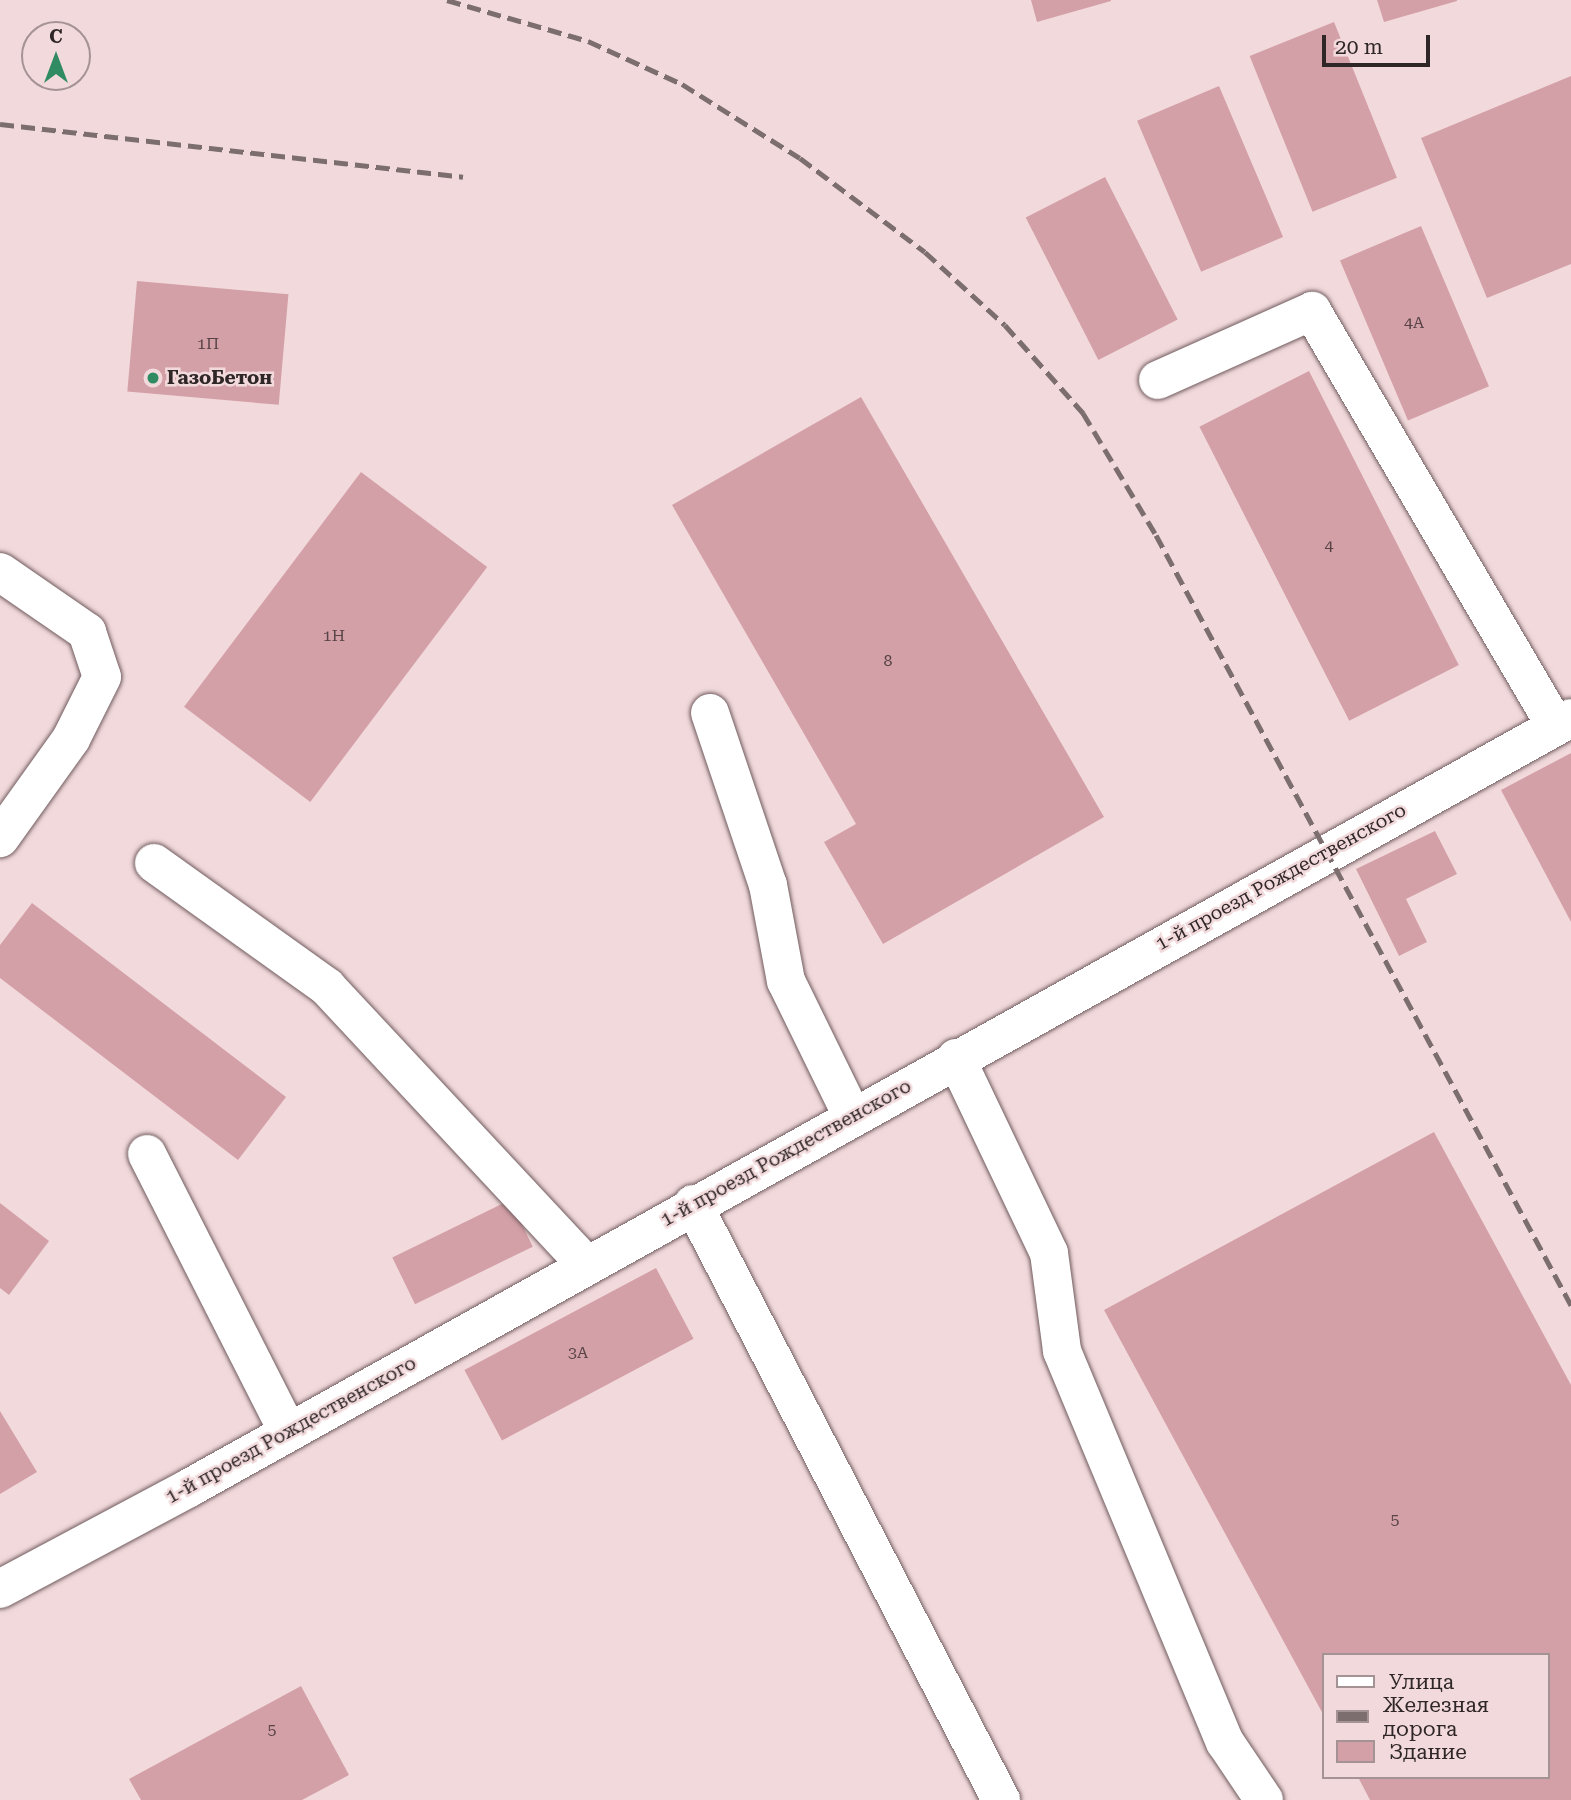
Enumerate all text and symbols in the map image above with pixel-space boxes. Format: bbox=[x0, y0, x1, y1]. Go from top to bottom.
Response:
north arrow bbox=[21, 21, 91, 91]
scale bar bbox=[1326, 21, 1434, 65]
text: С bbox=[49, 25, 63, 48]
text: 20 m bbox=[1335, 35, 1383, 59]
house number: 4А bbox=[1404, 313, 1424, 333]
house number: 1П bbox=[197, 334, 219, 354]
place label: ГазоБетон bbox=[167, 367, 272, 389]
marker: ГазоБетон bbox=[145, 370, 161, 386]
house number: 4 bbox=[1325, 536, 1333, 556]
house number: 1Н bbox=[323, 626, 345, 646]
house number: 8 bbox=[884, 651, 892, 671]
street label: 1-й проезд Рождественского bbox=[1152, 799, 1410, 955]
street label: 1-й проезд Рождественского bbox=[657, 1075, 915, 1231]
house number: 3А bbox=[568, 1343, 588, 1363]
street label: 1-й проезд Рождественского bbox=[162, 1352, 420, 1508]
house number: 5 bbox=[1391, 1510, 1399, 1530]
legend bbox=[1322, 1653, 1550, 1779]
text: Улица bbox=[1389, 1670, 1454, 1694]
text: Железная дорога bbox=[1383, 1693, 1489, 1741]
house number: 5 bbox=[268, 1720, 276, 1740]
text: Здание bbox=[1389, 1740, 1467, 1764]

